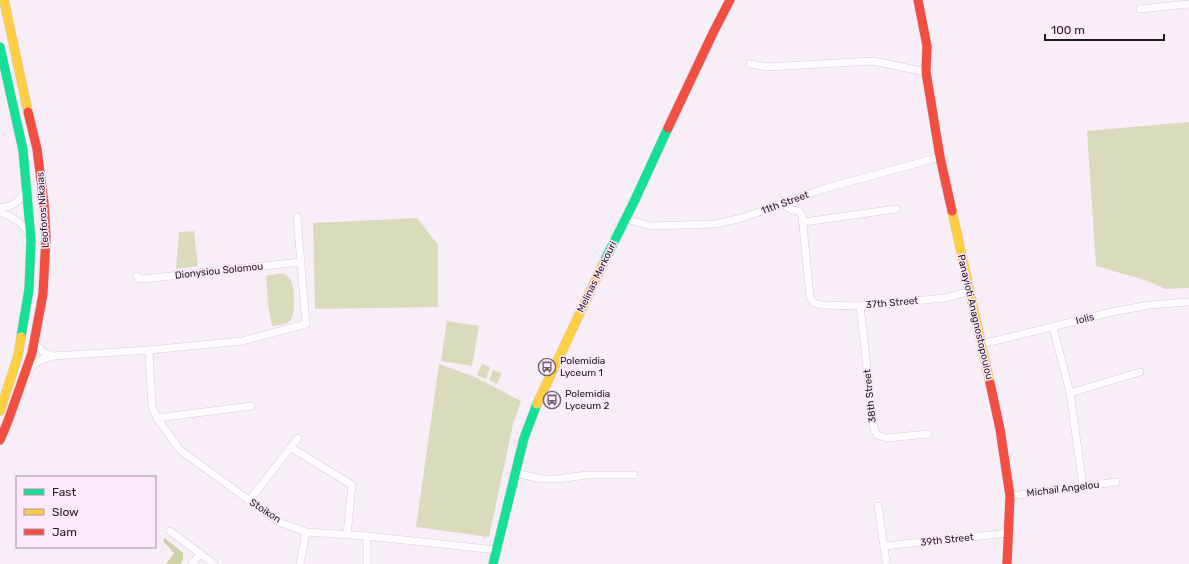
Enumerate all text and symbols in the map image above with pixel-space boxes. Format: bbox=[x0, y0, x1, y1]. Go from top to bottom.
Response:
scale bar bbox=[1045, 16, 1164, 42]
text: 100 m bbox=[1051, 23, 1085, 37]
street label: Leoforos Nikaias bbox=[34, 172, 52, 248]
street label: 11th Street bbox=[759, 189, 811, 217]
street label: Melinas Merkouri bbox=[575, 239, 619, 315]
street label: Panayioti Anagnostopoulou bbox=[955, 253, 995, 381]
street label: Dionysiou Solomou bbox=[174, 260, 264, 282]
street label: 37th Street bbox=[865, 295, 919, 311]
street label: Iolis bbox=[1075, 311, 1095, 327]
place label: Polemidia Lyceum 1 bbox=[560, 355, 605, 379]
bus stop icon: Polemidia Lyceum 1 bbox=[537, 357, 557, 377]
street label: 38th Street bbox=[861, 369, 879, 423]
place label: Polemidia Lyceum 2 bbox=[565, 388, 610, 412]
bus stop icon: Polemidia Lyceum 2 bbox=[542, 390, 562, 410]
legend bbox=[16, 476, 156, 548]
street label: Michail Angelou bbox=[1026, 479, 1100, 499]
text: Fast bbox=[52, 485, 76, 499]
street label: Stoikon bbox=[247, 496, 283, 526]
text: Slow bbox=[52, 505, 79, 519]
text: Jam bbox=[52, 525, 77, 539]
street label: 39th Street bbox=[920, 531, 974, 549]

